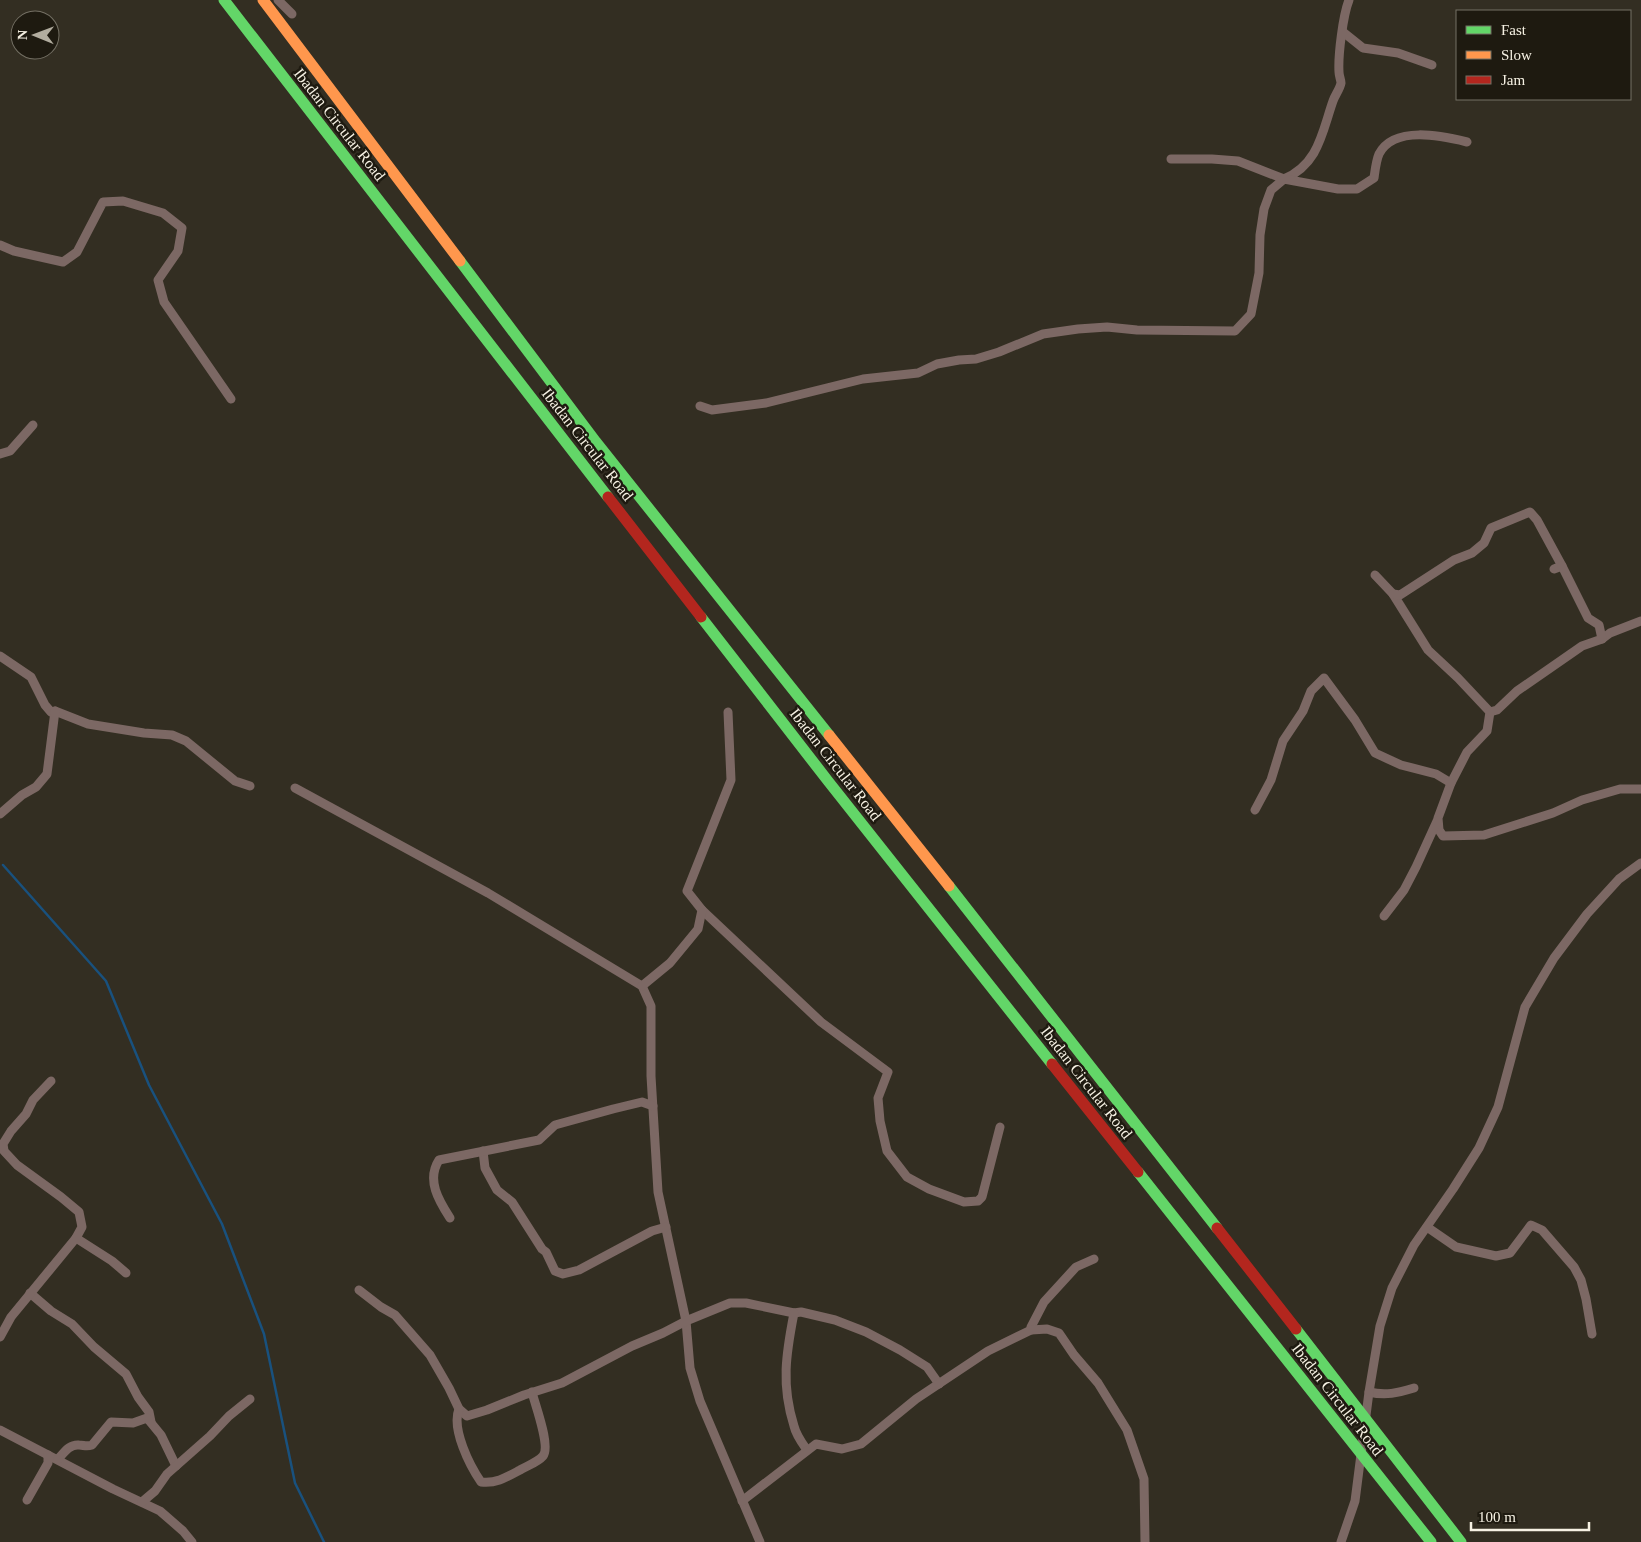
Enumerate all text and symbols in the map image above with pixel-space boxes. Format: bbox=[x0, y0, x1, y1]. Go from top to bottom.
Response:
north arrow bbox=[10, 10, 60, 60]
legend bbox=[1456, 10, 1631, 100]
text: Fast bbox=[1501, 22, 1527, 38]
text: N bbox=[15, 30, 30, 40]
text: Slow bbox=[1501, 47, 1532, 63]
street label: Ibadan Circular Road bbox=[291, 65, 389, 184]
text: Jam bbox=[1501, 72, 1525, 88]
street label: Ibadan Circular Road bbox=[539, 385, 637, 504]
street label: Ibadan Circular Road bbox=[787, 705, 885, 824]
street label: Ibadan Circular Road bbox=[1038, 1023, 1136, 1142]
street label: Ibadan Circular Road bbox=[1289, 1340, 1387, 1459]
scale bar bbox=[1471, 1500, 1588, 1532]
text: 100 m bbox=[1478, 1509, 1516, 1525]

